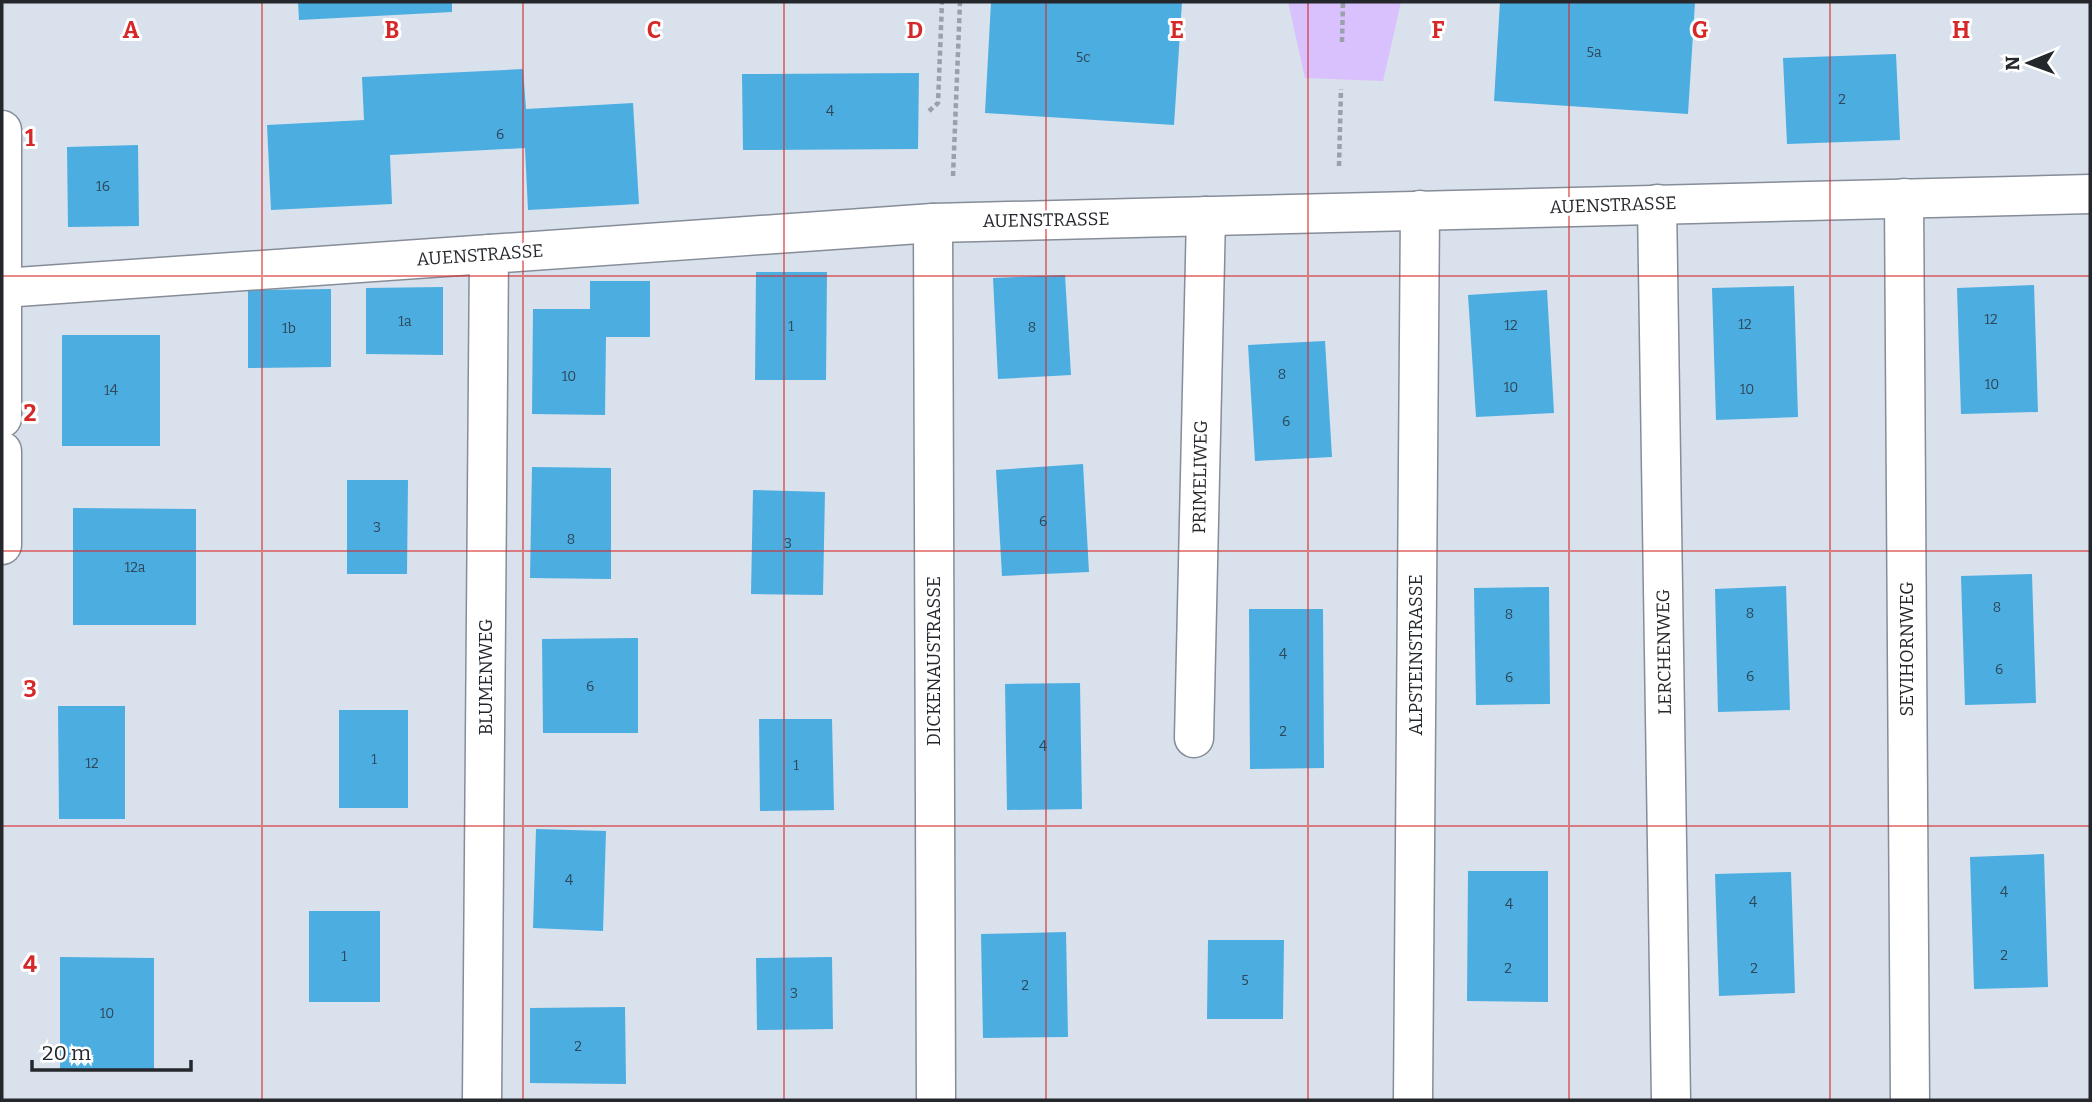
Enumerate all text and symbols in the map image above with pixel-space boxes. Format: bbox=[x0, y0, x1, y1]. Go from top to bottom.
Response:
text: A bbox=[123, 16, 140, 44]
text: B bbox=[385, 16, 399, 44]
text: C bbox=[647, 16, 661, 44]
text: D bbox=[907, 16, 923, 44]
text: E bbox=[1170, 16, 1184, 44]
text: F bbox=[1432, 16, 1445, 44]
text: G bbox=[1692, 16, 1709, 44]
text: H bbox=[1952, 16, 1970, 44]
north arrow bbox=[1994, 28, 2064, 98]
house number: 5a bbox=[1586, 44, 1602, 61]
house number: 5c bbox=[1076, 49, 1090, 66]
text: N bbox=[2001, 55, 2024, 71]
house number: 2 bbox=[1838, 91, 1846, 108]
house number: 4 bbox=[826, 103, 834, 120]
text: 1 bbox=[25, 124, 35, 152]
house number: 6 bbox=[496, 126, 504, 143]
house number: 16 bbox=[96, 178, 110, 195]
street label: AUENSTRASSE bbox=[1549, 192, 1677, 218]
street label: AUENSTRASSE bbox=[982, 208, 1110, 232]
street label: AUENSTRASSE bbox=[416, 240, 544, 270]
house number: 12 bbox=[1984, 311, 1998, 328]
house number: 1a bbox=[398, 313, 412, 330]
house number: 12 bbox=[1738, 316, 1752, 333]
house number: 12 bbox=[1504, 317, 1518, 334]
house number: 1 bbox=[788, 318, 794, 335]
house number: 8 bbox=[1028, 319, 1036, 336]
house number: 1b bbox=[282, 320, 296, 337]
house number: 8 bbox=[1278, 366, 1286, 383]
house number: 10 bbox=[562, 368, 576, 385]
house number: 10 bbox=[1985, 376, 1999, 393]
house number: 10 bbox=[1504, 379, 1518, 396]
house number: 10 bbox=[1740, 381, 1754, 398]
house number: 14 bbox=[104, 382, 118, 399]
text: 2 bbox=[24, 399, 37, 427]
house number: 6 bbox=[1282, 413, 1290, 430]
street label: PRIMELIWEG bbox=[1188, 420, 1212, 534]
house number: 6 bbox=[1039, 513, 1047, 530]
house number: 3 bbox=[373, 519, 381, 536]
house number: 8 bbox=[567, 531, 575, 548]
house number: 3 bbox=[784, 535, 792, 552]
house number: 12a bbox=[125, 559, 146, 576]
street label: ALPSTEINSTRASSE bbox=[1405, 574, 1427, 736]
street label: DICKENAUSTRASSE bbox=[923, 576, 945, 746]
street label: SEVIHORNWEG bbox=[1896, 582, 1918, 716]
street label: LERCHENWEG bbox=[1652, 589, 1676, 715]
house number: 8 bbox=[1993, 599, 2001, 616]
house number: 8 bbox=[1746, 605, 1754, 622]
house number: 8 bbox=[1505, 606, 1513, 623]
street label: BLUMENWEG bbox=[475, 619, 497, 735]
house number: 4 bbox=[1279, 646, 1287, 663]
house number: 6 bbox=[1995, 661, 2003, 678]
house number: 6 bbox=[1746, 668, 1754, 685]
house number: 6 bbox=[1505, 669, 1513, 686]
text: 3 bbox=[23, 675, 37, 703]
house number: 6 bbox=[586, 678, 594, 695]
house number: 2 bbox=[1279, 723, 1287, 740]
house number: 4 bbox=[1039, 738, 1047, 755]
house number: 1 bbox=[371, 751, 377, 768]
house number: 12 bbox=[85, 755, 99, 772]
house number: 1 bbox=[793, 757, 799, 774]
house number: 4 bbox=[565, 872, 573, 889]
house number: 4 bbox=[2000, 884, 2008, 901]
house number: 4 bbox=[1749, 894, 1757, 911]
house number: 4 bbox=[1505, 896, 1513, 913]
house number: 2 bbox=[2000, 947, 2008, 964]
house number: 1 bbox=[341, 948, 347, 965]
text: 4 bbox=[23, 950, 37, 978]
house number: 2 bbox=[1504, 960, 1512, 977]
house number: 2 bbox=[1750, 960, 1758, 977]
house number: 5 bbox=[1241, 972, 1249, 989]
house number: 2 bbox=[1021, 977, 1029, 994]
house number: 3 bbox=[790, 985, 798, 1002]
house number: 10 bbox=[100, 1005, 114, 1022]
scale bar bbox=[32, 1028, 191, 1072]
house number: 2 bbox=[574, 1038, 582, 1055]
text: 20 m bbox=[42, 1040, 91, 1066]

